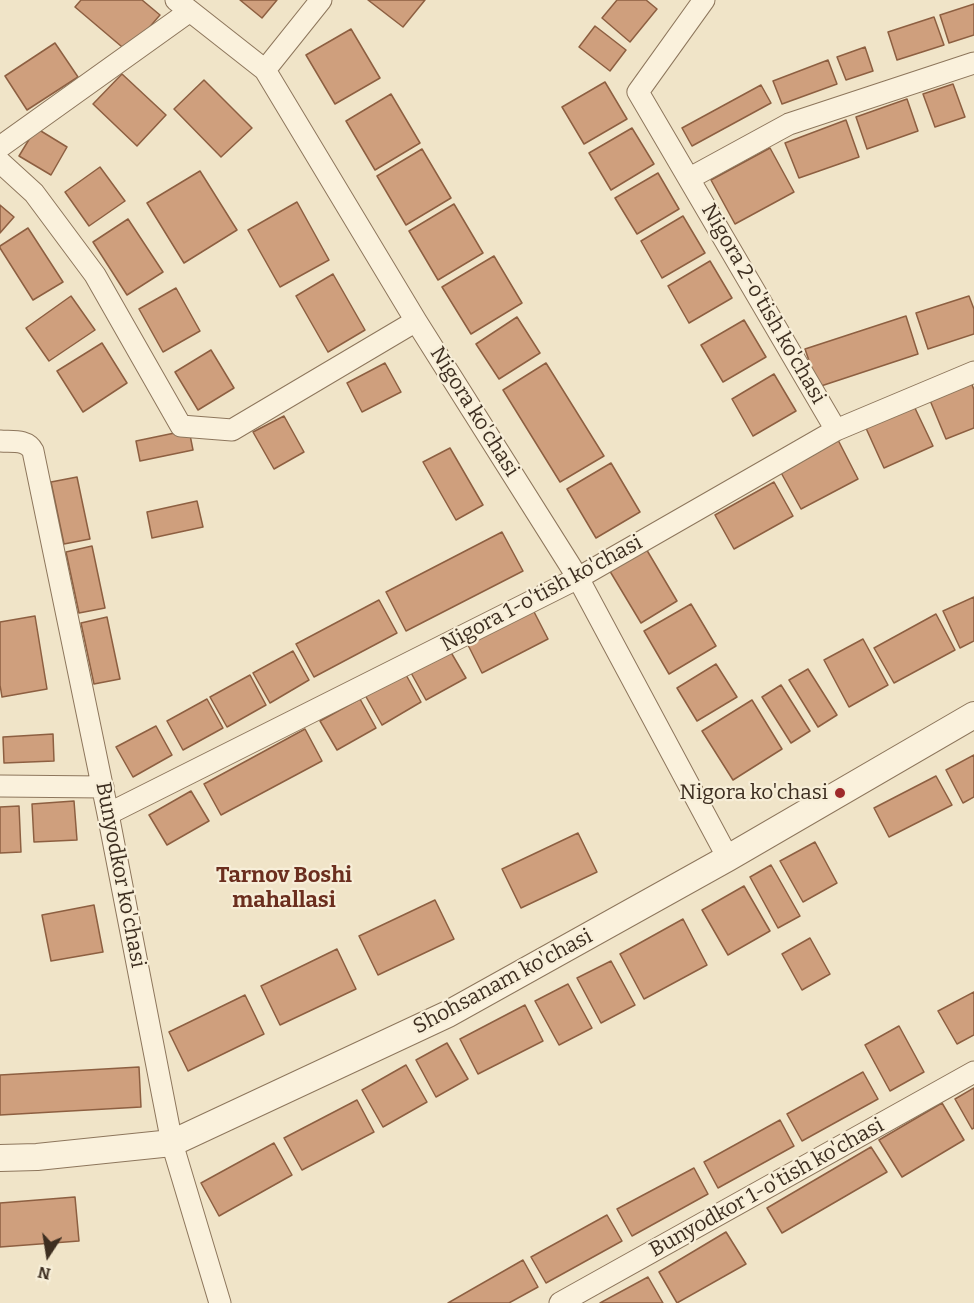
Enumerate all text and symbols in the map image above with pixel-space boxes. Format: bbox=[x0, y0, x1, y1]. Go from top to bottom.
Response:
street label: Nigora 2-o'tish ko'chasi bbox=[695, 199, 831, 409]
street label: Nigora ko'chasi bbox=[424, 342, 524, 482]
street label: Nigora 1-o'tish ko'chasi bbox=[437, 530, 647, 658]
street label: Bunyodkor ko'chasi bbox=[90, 780, 150, 970]
place label: Nigora ko'chasi bbox=[679, 780, 828, 806]
marker: Nigora ko'chasi bbox=[833, 786, 847, 800]
district label: Tarnov Boshi mahallasi bbox=[216, 863, 352, 914]
street label: Shohsanam ko'chasi bbox=[409, 924, 597, 1040]
street label: Bunyodkor 1-o'tish ko'chasi bbox=[645, 1113, 889, 1263]
north arrow bbox=[18, 1225, 78, 1285]
text: N bbox=[36, 1263, 52, 1284]

